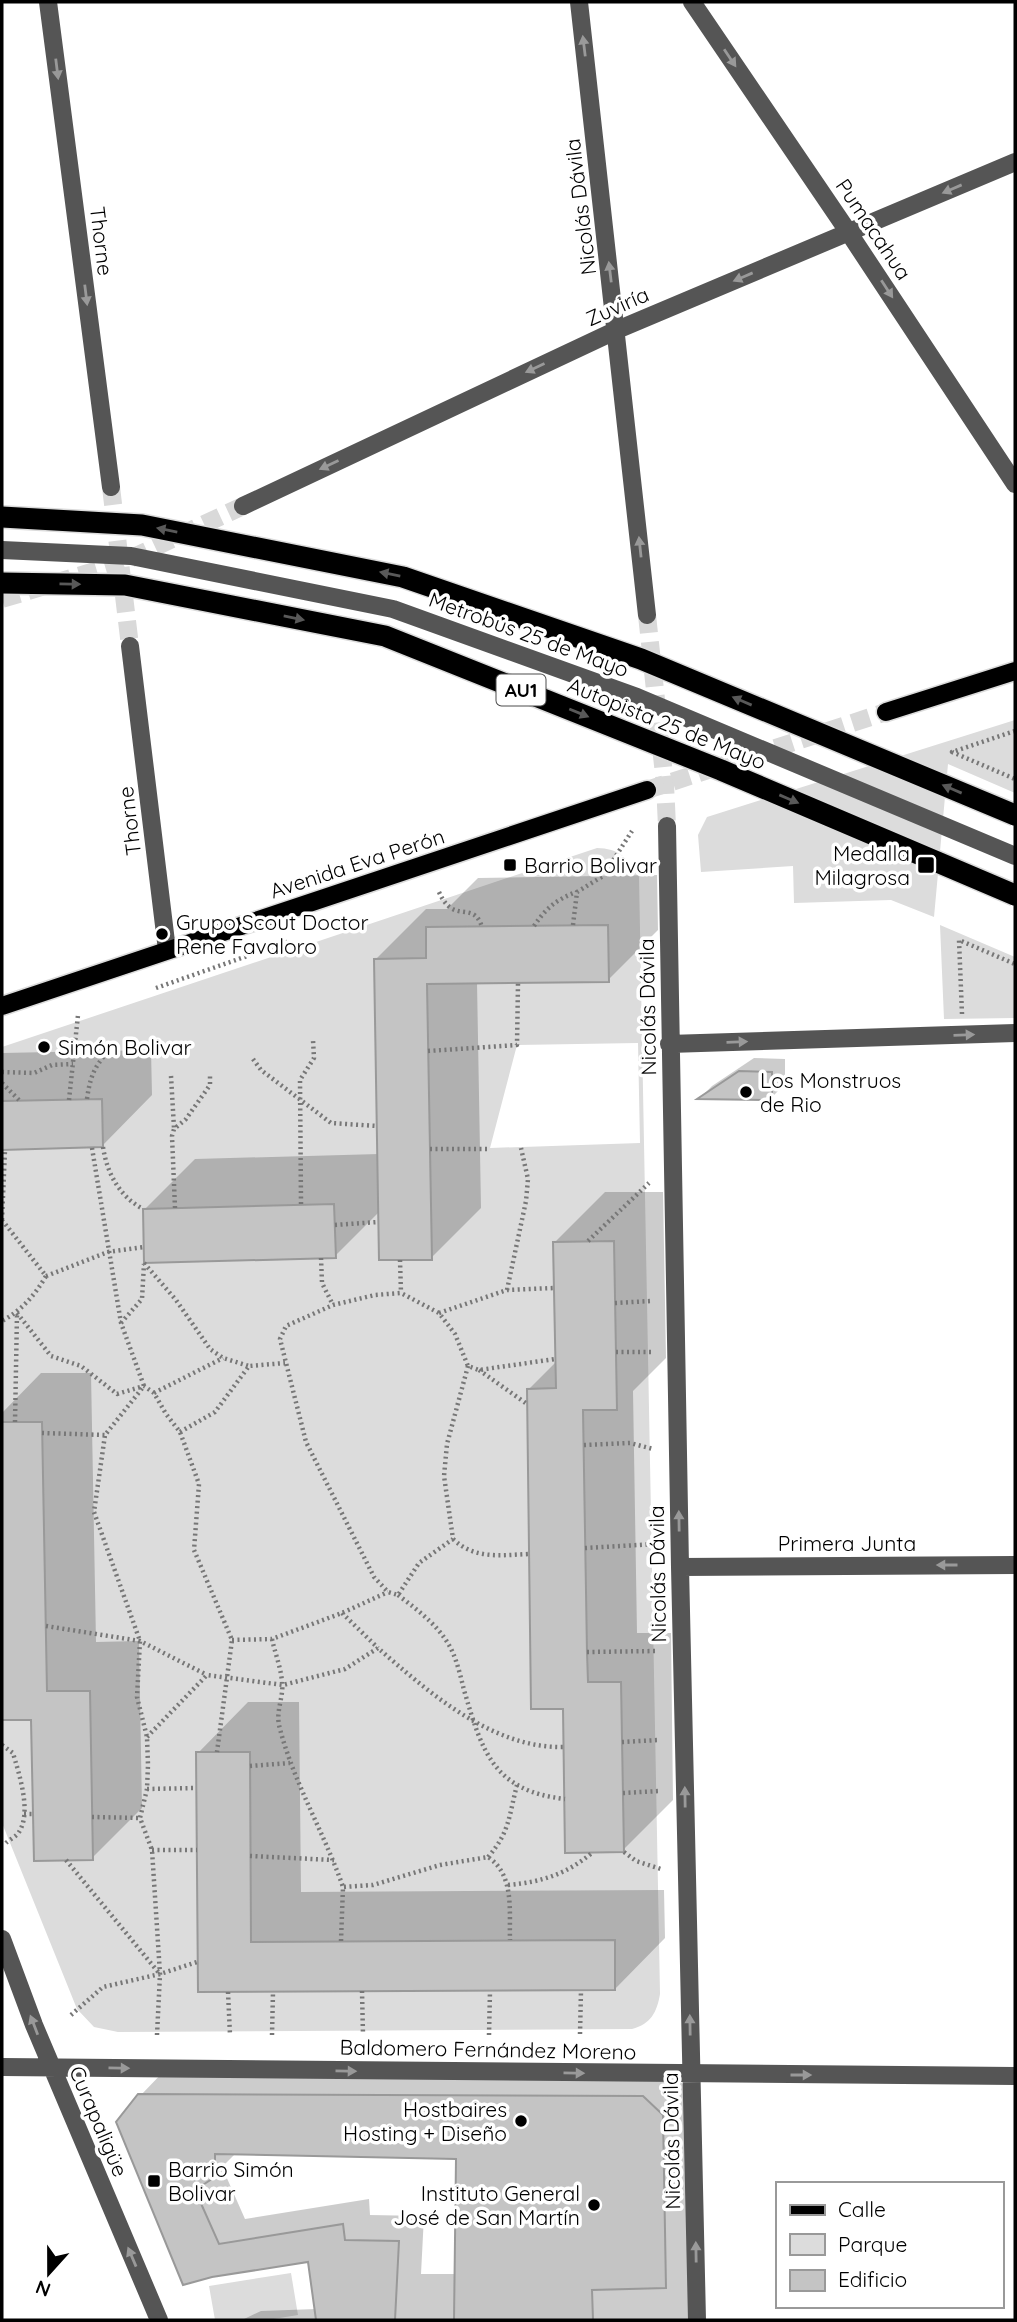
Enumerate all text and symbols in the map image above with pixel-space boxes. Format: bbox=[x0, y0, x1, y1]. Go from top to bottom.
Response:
one-way arrow bbox=[578, 35, 589, 57]
one-way arrow bbox=[723, 49, 737, 67]
one-way arrow bbox=[51, 59, 62, 81]
street label: Nicolás Dávila bbox=[559, 137, 601, 277]
street label: Pumacahua bbox=[831, 173, 917, 285]
one-way arrow bbox=[942, 183, 963, 194]
street label: Thorne bbox=[85, 205, 119, 277]
one-way arrow bbox=[604, 261, 615, 283]
one-way arrow bbox=[732, 272, 753, 283]
one-way arrow bbox=[880, 280, 893, 299]
street label: Zuviría bbox=[581, 281, 653, 331]
one-way arrow bbox=[81, 284, 92, 306]
one-way arrow bbox=[524, 363, 545, 374]
one-way arrow bbox=[319, 460, 339, 471]
one-way arrow bbox=[156, 525, 178, 536]
one-way arrow bbox=[634, 536, 645, 558]
one-way arrow bbox=[379, 568, 401, 579]
one-way arrow bbox=[59, 578, 81, 590]
street label: Metrobús 25 de Mayo bbox=[426, 586, 632, 682]
one-way arrow bbox=[283, 613, 305, 624]
street label: Autopista 25 de Mayo bbox=[564, 671, 770, 775]
road number: AU1 bbox=[496, 674, 546, 706]
one-way arrow bbox=[732, 696, 753, 707]
one-way arrow bbox=[568, 708, 589, 719]
one-way arrow bbox=[942, 783, 963, 794]
street label: Thorne bbox=[112, 785, 146, 857]
one-way arrow bbox=[779, 793, 799, 805]
street label: Avenida Eva Perón bbox=[266, 823, 448, 903]
place label: Medalla Milagrosa bbox=[814, 840, 910, 890]
place label: Barrio Bolivar bbox=[524, 852, 657, 878]
marker: Medalla Milagrosa bbox=[916, 855, 936, 875]
marker: Barrio Bolivar bbox=[502, 857, 518, 873]
place label: Grupo Scout Doctor Rene Favaloro bbox=[176, 909, 369, 959]
marker: Grupo Scout Doctor Rene Favaloro bbox=[154, 926, 170, 942]
street label: Nicolás Dávila bbox=[633, 938, 661, 1076]
one-way arrow bbox=[954, 1029, 976, 1040]
place label: Simón Bolivar bbox=[58, 1034, 192, 1060]
one-way arrow bbox=[726, 1036, 748, 1047]
marker: Simón Bolivar bbox=[36, 1039, 52, 1055]
place label: Los Monstruos de Rio bbox=[760, 1067, 901, 1117]
marker: Los Monstruos de Rio bbox=[738, 1084, 754, 1100]
street label: Nicolás Dávila bbox=[643, 1505, 671, 1643]
one-way arrow bbox=[673, 1509, 685, 1531]
street label: Primera Junta bbox=[778, 1530, 916, 1556]
one-way arrow bbox=[936, 1559, 958, 1571]
one-way arrow bbox=[679, 1786, 691, 1808]
one-way arrow bbox=[685, 2013, 696, 2035]
one-way arrow bbox=[29, 2015, 40, 2036]
street label: Baldomero Fernández Moreno bbox=[339, 2033, 637, 2065]
street label: Curapaligüe bbox=[64, 2062, 134, 2180]
one-way arrow bbox=[108, 2062, 130, 2074]
one-way arrow bbox=[336, 2065, 358, 2076]
one-way arrow bbox=[563, 2067, 585, 2079]
one-way arrow bbox=[791, 2069, 813, 2081]
street label: Nicolás Dávila bbox=[657, 2072, 685, 2210]
place label: Hostbaires Hosting + Diseño bbox=[343, 2096, 507, 2146]
marker: Hostbaires Hosting + Diseño bbox=[513, 2113, 529, 2129]
place label: Barrio Simón Bolivar bbox=[168, 2156, 294, 2206]
marker: Barrio Simón Bolivar bbox=[146, 2173, 162, 2189]
place label: Instituto General José de San Martín bbox=[393, 2180, 580, 2230]
legend bbox=[776, 2182, 1003, 2308]
text: Calle bbox=[838, 2196, 886, 2222]
marker: Instituto General José de San Martín bbox=[586, 2197, 602, 2213]
text: Parque bbox=[838, 2231, 907, 2257]
north arrow bbox=[14, 2238, 84, 2308]
one-way arrow bbox=[690, 2241, 702, 2263]
one-way arrow bbox=[126, 2247, 137, 2268]
text: Edificio bbox=[838, 2266, 907, 2292]
text: N bbox=[32, 2275, 54, 2303]

